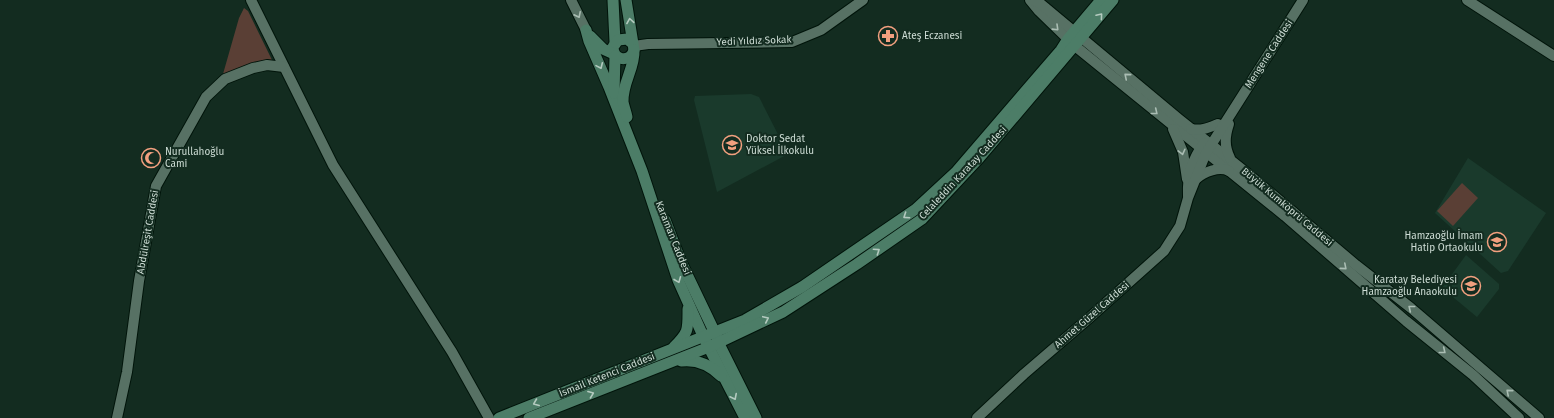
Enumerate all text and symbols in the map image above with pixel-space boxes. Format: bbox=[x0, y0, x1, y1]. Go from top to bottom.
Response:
one-way arrow bbox=[573, 11, 581, 18]
one-way arrow bbox=[1096, 13, 1103, 20]
street label: Mengene Caddesi bbox=[1242, 17, 1296, 91]
one-way arrow bbox=[626, 18, 634, 25]
one-way arrow bbox=[1051, 24, 1059, 31]
pharmacy icon: Ateş Eczanesi bbox=[877, 25, 899, 47]
place label: Ateş Eczanesi bbox=[902, 30, 963, 42]
street label: Yedi Yıldız Sokak bbox=[716, 34, 793, 48]
one-way arrow bbox=[595, 62, 603, 70]
one-way arrow bbox=[1124, 74, 1131, 81]
one-way arrow bbox=[1151, 108, 1158, 115]
street label: Celaleddin Karatay Caddesi bbox=[917, 124, 1010, 222]
place label: Doktor Sedat Yüksel İlkokulu bbox=[746, 133, 814, 157]
school or university icon: Doktor Sedat Yüksel İlkokulu bbox=[721, 134, 743, 156]
place label: Nurullahoğlu Cami bbox=[165, 146, 224, 170]
mosque icon: Nurullahoğlu Cami bbox=[140, 147, 162, 169]
one-way arrow bbox=[1178, 149, 1186, 156]
street label: Büyük Kumköprü Caddesi bbox=[1239, 165, 1335, 249]
street label: Abdülreşit Caddesi bbox=[135, 189, 161, 275]
street label: Karaman Caddesi bbox=[653, 199, 693, 277]
one-way arrow bbox=[904, 211, 911, 218]
place label: Hamzaoğlu İmam Hatip Ortaokulu bbox=[1405, 228, 1483, 254]
school or university icon: Hamzaoğlu İmam Hatip Ortaokulu bbox=[1486, 231, 1508, 253]
one-way arrow bbox=[872, 249, 879, 256]
one-way arrow bbox=[1339, 263, 1347, 270]
place label: Karatay Belediyesi Hamzaoğlu Anaokulu bbox=[1362, 274, 1457, 298]
school or university icon: Karatay Belediyesi Hamzaoğlu Anaokulu bbox=[1460, 275, 1482, 297]
one-way arrow bbox=[673, 276, 681, 284]
street label: Ahmet Güzel Caddesi bbox=[1052, 279, 1132, 351]
one-way arrow bbox=[1408, 305, 1415, 312]
one-way arrow bbox=[762, 316, 770, 324]
one-way arrow bbox=[1439, 346, 1446, 353]
street label: İsmail Ketenci Caddesi bbox=[557, 348, 657, 400]
one-way arrow bbox=[588, 390, 595, 398]
one-way arrow bbox=[1507, 390, 1514, 397]
one-way arrow bbox=[730, 393, 737, 401]
one-way arrow bbox=[532, 399, 539, 407]

